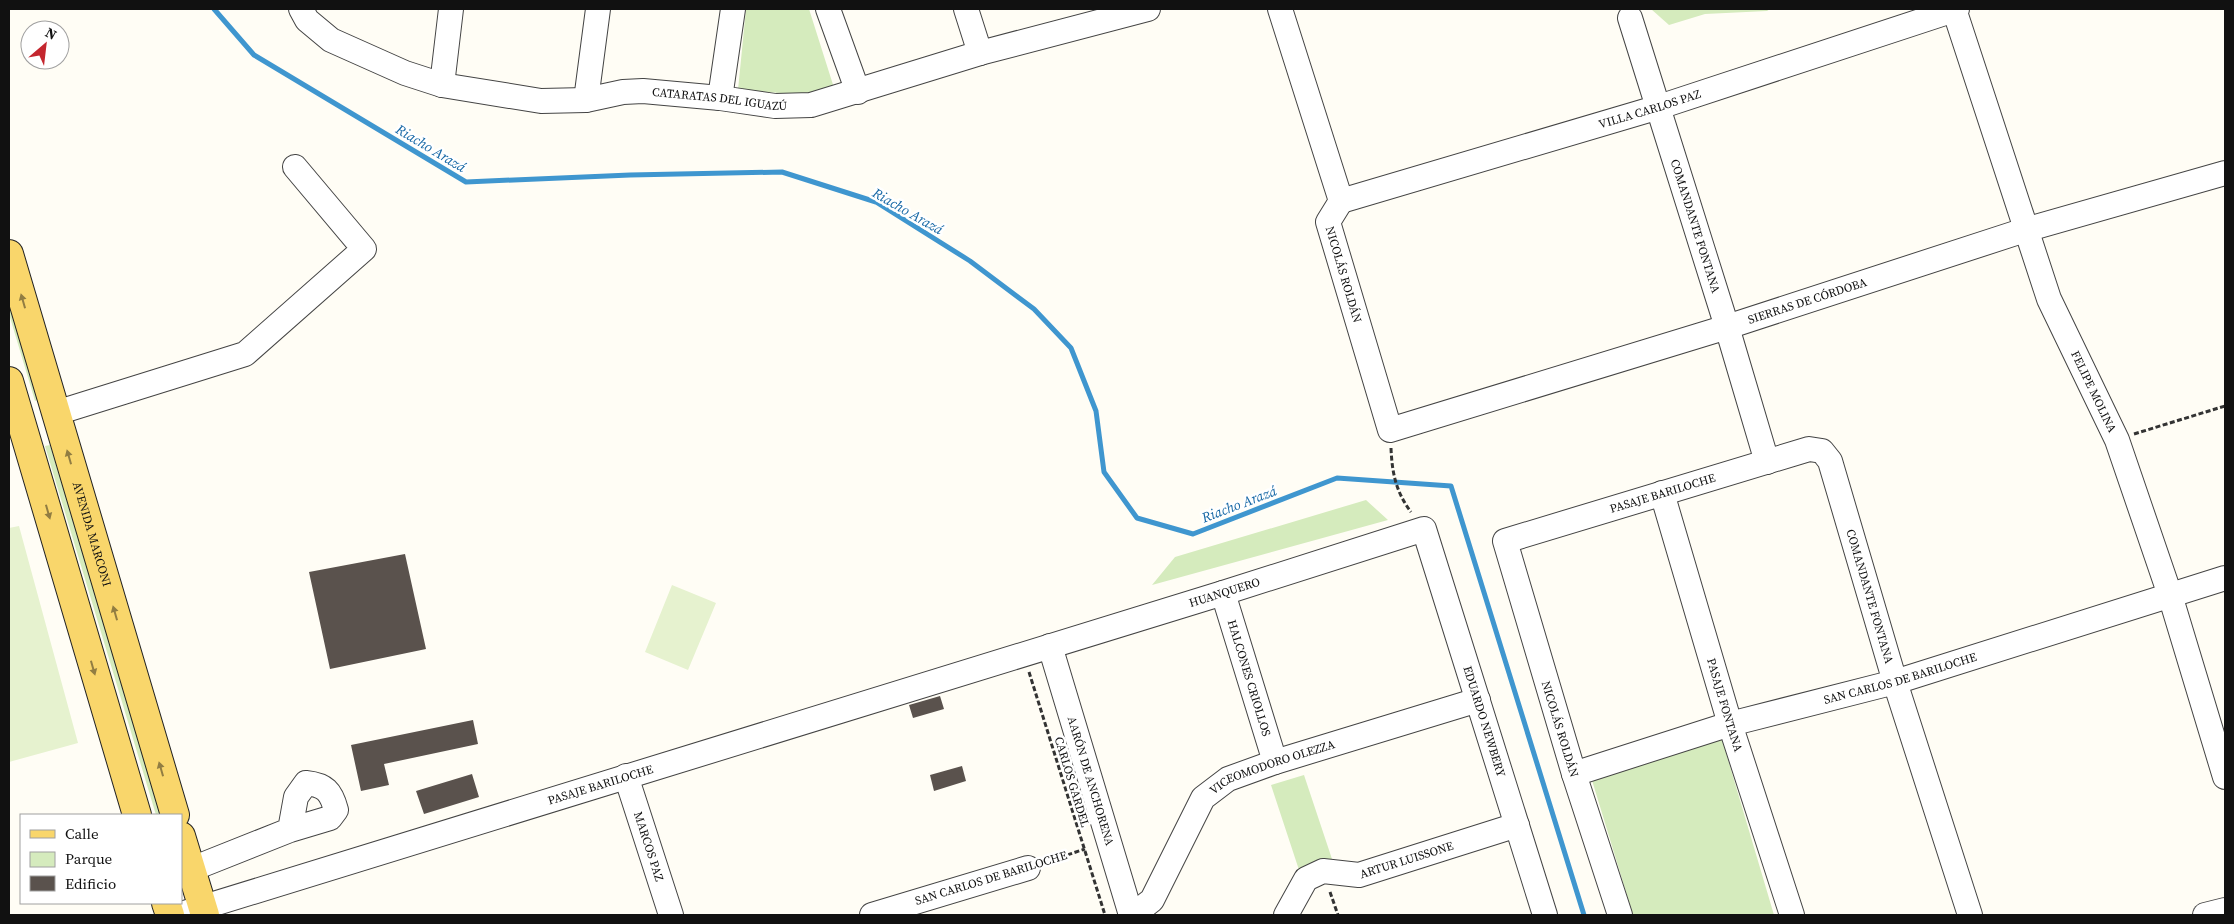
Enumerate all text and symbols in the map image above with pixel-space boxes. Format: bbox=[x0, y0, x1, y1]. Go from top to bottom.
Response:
north arrow bbox=[20, 20, 70, 70]
text: N bbox=[42, 22, 60, 45]
street label: CATARATAS DEL IGUAZÚ bbox=[651, 84, 788, 114]
street label: VILLA CARLOS PAZ bbox=[1597, 86, 1703, 132]
water label: Riacho Arazá bbox=[391, 119, 470, 177]
street label: COMANDANTE FONTANA bbox=[1667, 157, 1724, 295]
water label: Riacho Arazá bbox=[868, 182, 948, 240]
street label: NICOLÁS ROLDÁN bbox=[1322, 224, 1366, 325]
street label: SIERRAS DE CÓRDOBA bbox=[1746, 274, 1869, 328]
one-way arrow bbox=[18, 293, 26, 308]
street label: FELIPE MOLINA bbox=[2067, 348, 2120, 435]
one-way arrow bbox=[64, 449, 72, 464]
street label: PASAJE BARILOCHE bbox=[1608, 470, 1717, 517]
street label: AVENIDA MARCONI bbox=[69, 480, 115, 588]
water label: Riacho Arazá bbox=[1198, 480, 1280, 528]
one-way arrow bbox=[44, 504, 52, 519]
street label: COMANDANTE FONTANA bbox=[1842, 527, 1897, 666]
street label: HUANQUERO bbox=[1187, 574, 1262, 611]
one-way arrow bbox=[111, 605, 119, 620]
street label: HALCONES CRIOLLOS bbox=[1224, 618, 1275, 738]
street label: SAN CARLOS DE BARILOCHE bbox=[1822, 649, 1979, 708]
street label: PASAJE FONTANA bbox=[1703, 656, 1746, 754]
one-way arrow bbox=[90, 660, 98, 675]
street label: EDUARDO NEWBERY bbox=[1459, 664, 1509, 779]
street label: NICOLÁS ROLDÁN bbox=[1538, 679, 1582, 779]
street label: AARÓN DE ANCHORENA bbox=[1064, 714, 1118, 848]
street label: CARLOS GARDEL bbox=[1051, 735, 1093, 829]
street label: VICEOMODORO OLEZZA bbox=[1206, 736, 1337, 798]
one-way arrow bbox=[157, 761, 165, 776]
street label: PASAJE BARILOCHE bbox=[546, 761, 655, 809]
street label: MARCOS PAZ bbox=[630, 810, 668, 884]
legend bbox=[20, 814, 182, 904]
text: Calle bbox=[65, 823, 99, 844]
street label: ARTUR LUISSONE bbox=[1358, 838, 1455, 882]
street label: SAN CARLOS DE BARILOCHE bbox=[913, 847, 1069, 909]
text: Parque bbox=[65, 848, 113, 869]
text: Edificio bbox=[65, 873, 116, 894]

